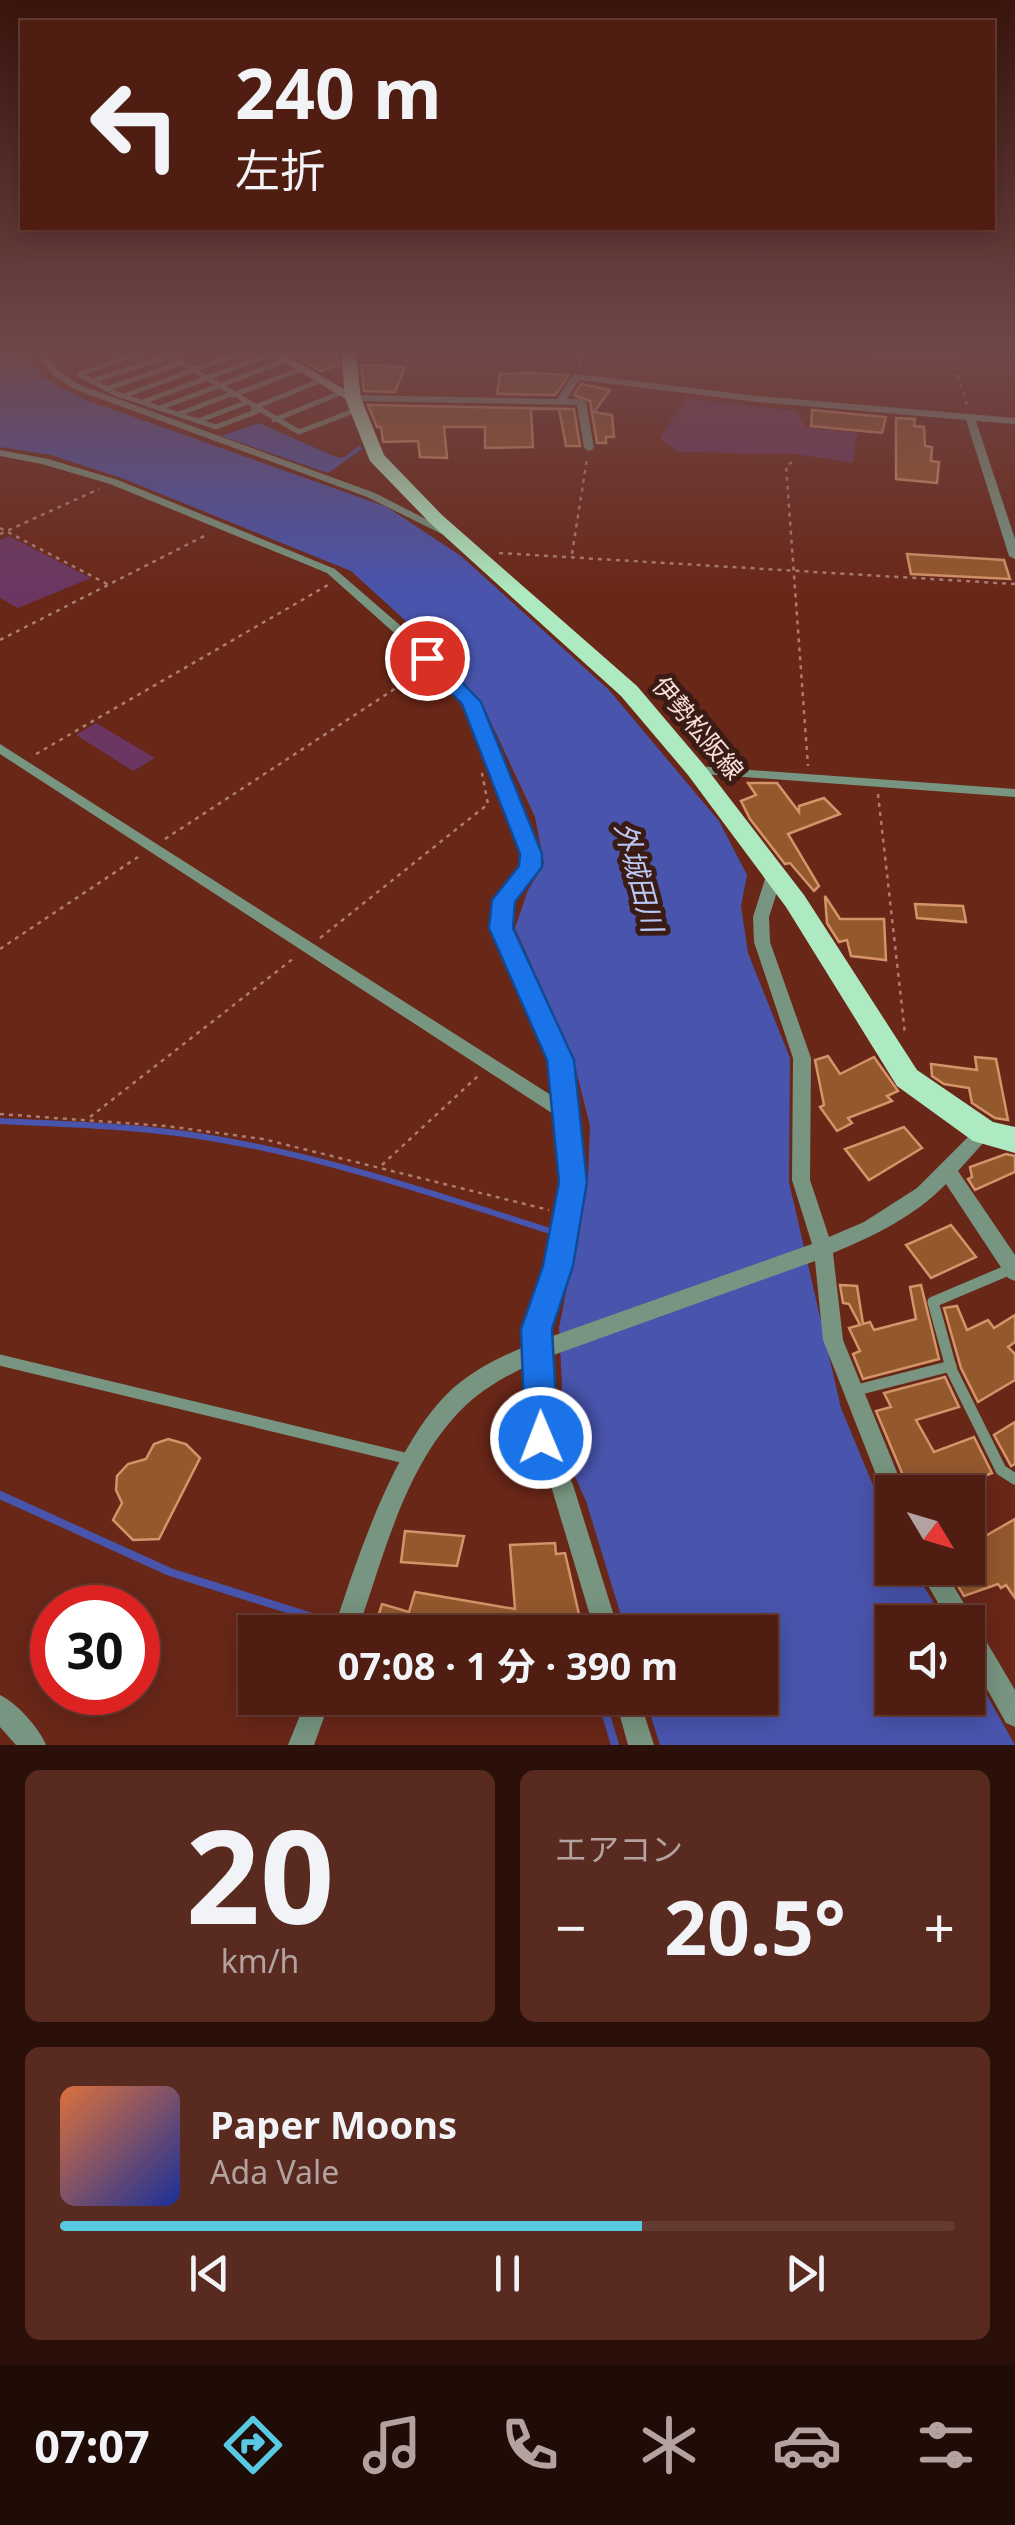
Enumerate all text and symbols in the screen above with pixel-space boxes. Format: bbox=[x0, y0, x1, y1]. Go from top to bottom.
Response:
text: 240 m bbox=[235, 44, 442, 140]
icon: left bbox=[70, 60, 200, 190]
text: 左折 bbox=[235, 139, 325, 200]
pin bbox=[385, 616, 470, 701]
icon: arrive bbox=[400, 631, 455, 686]
street label: 伊勢松阪線 bbox=[646, 669, 752, 786]
water label: 外城田川 bbox=[607, 818, 674, 939]
position arrow bbox=[489, 1386, 593, 1490]
north arrow bbox=[875, 1475, 985, 1585]
map controls bbox=[875, 1475, 985, 1715]
speed limit sign: 30 bbox=[30, 1585, 160, 1715]
button: sound bbox=[875, 1605, 985, 1715]
text: 07:08 · 1 分 · 390 m bbox=[338, 1639, 678, 1691]
text: 20 bbox=[186, 1785, 334, 1962]
text: エアコン bbox=[555, 1827, 683, 1870]
text: 20.5° bbox=[664, 1875, 846, 1977]
text: − bbox=[555, 1889, 586, 1964]
text: + bbox=[924, 1889, 955, 1964]
text: km/h bbox=[221, 1939, 299, 1982]
text: Paper Moons bbox=[210, 2098, 457, 2150]
text: Ada Vale bbox=[210, 2150, 339, 2193]
icon: previous bbox=[182, 2246, 237, 2301]
icon: pause bbox=[480, 2246, 535, 2301]
icon: next bbox=[778, 2246, 833, 2301]
icon: directions bbox=[218, 2410, 288, 2480]
icon: music bbox=[357, 2410, 427, 2480]
icon: phone bbox=[495, 2410, 565, 2480]
icon: climate bbox=[634, 2410, 704, 2480]
icon: car bbox=[772, 2410, 842, 2480]
icon: filters bbox=[911, 2410, 981, 2480]
text: 07:07 bbox=[34, 2415, 150, 2476]

